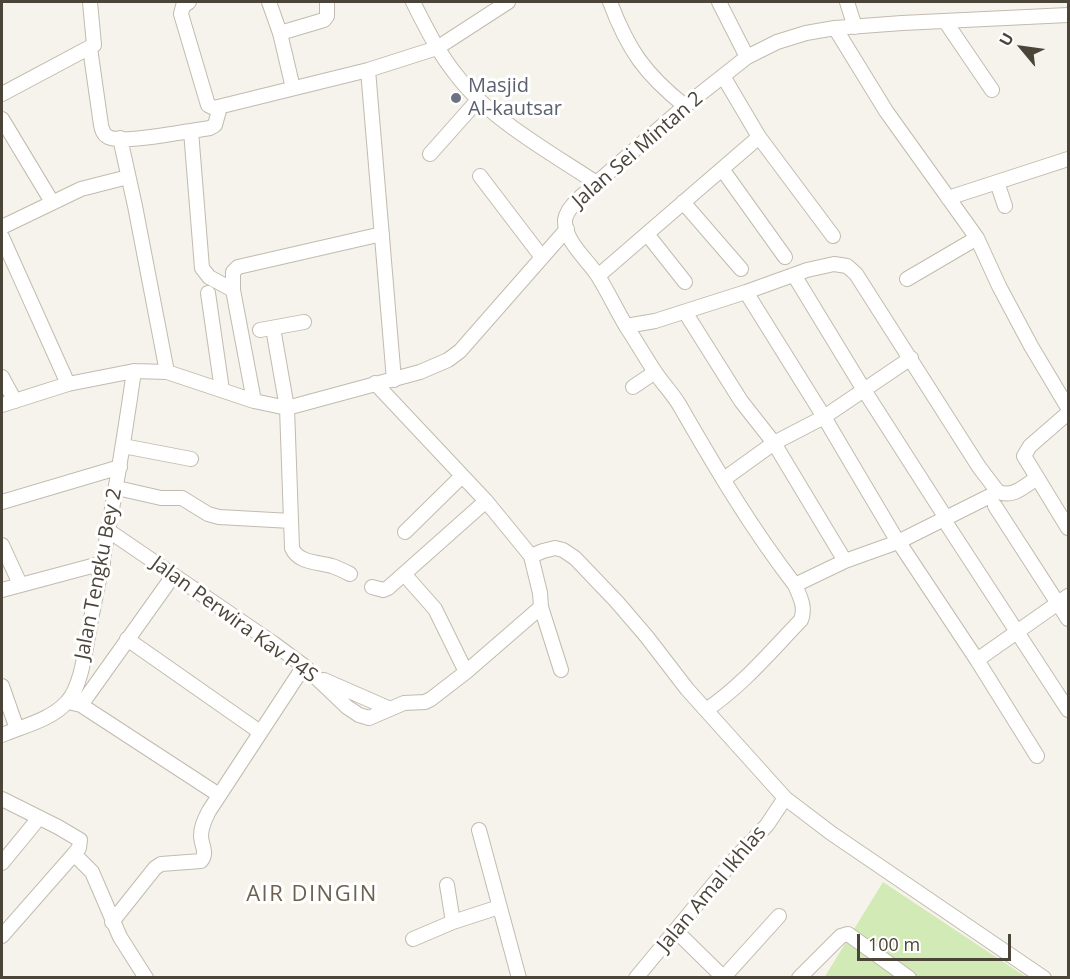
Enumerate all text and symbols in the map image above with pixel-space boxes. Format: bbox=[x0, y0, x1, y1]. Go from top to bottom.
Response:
north arrow bbox=[992, 18, 1052, 78]
text: U bbox=[994, 29, 1019, 50]
place label: Masjid Al-kautsar bbox=[468, 74, 562, 121]
street label: Jalan Sei Mintan 2 bbox=[568, 87, 708, 213]
marker: Masjid Al-kautsar bbox=[449, 91, 463, 105]
street label: Jalan Tengku Bey 2 bbox=[71, 486, 127, 662]
street label: Jalan Perwira Kav P4S bbox=[146, 552, 322, 688]
street label: Jalan Amal Ikhlas bbox=[652, 821, 772, 957]
district label: AIR DINGIN bbox=[246, 882, 378, 908]
scale bar bbox=[860, 922, 1014, 960]
text: 100 m bbox=[868, 932, 920, 956]

